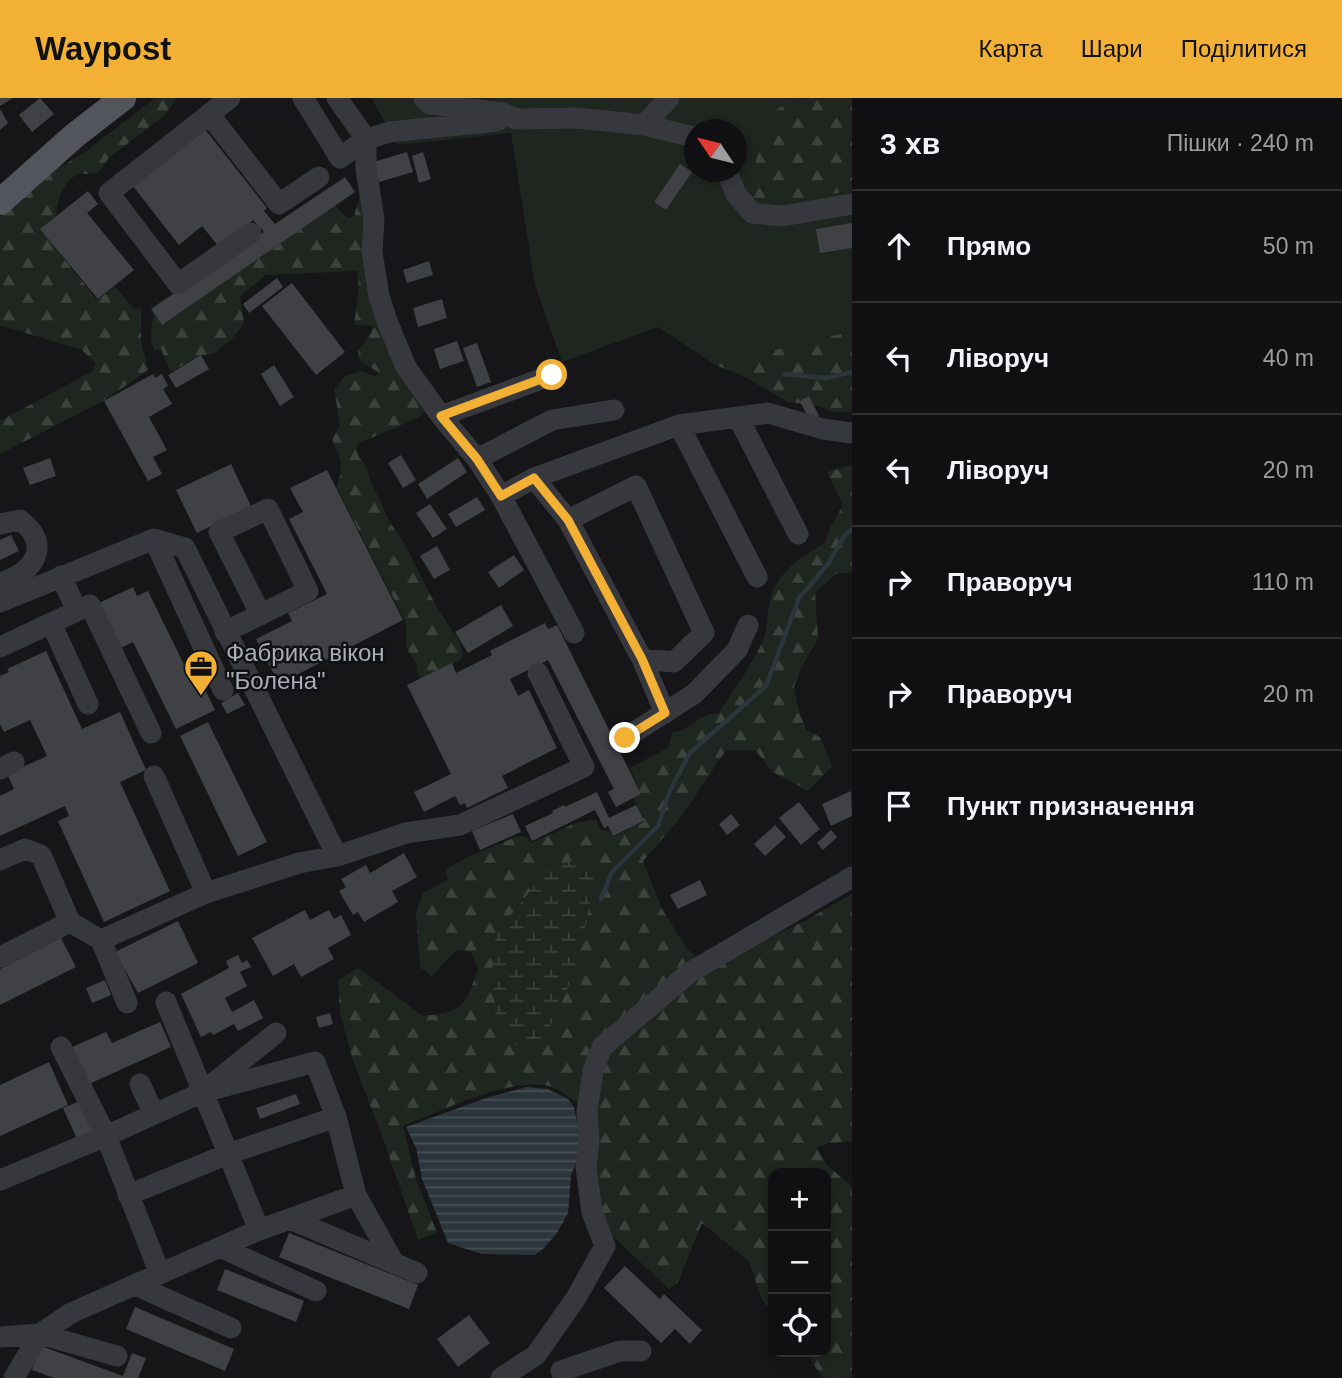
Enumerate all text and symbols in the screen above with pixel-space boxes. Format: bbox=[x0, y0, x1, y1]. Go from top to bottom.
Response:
text: Waypost bbox=[35, 30, 171, 67]
text: Карта bbox=[978, 35, 1043, 62]
text: Шари bbox=[1081, 35, 1143, 62]
text: Поділитися bbox=[1181, 35, 1307, 62]
north arrow bbox=[684, 119, 747, 182]
text: 3 хв bbox=[880, 127, 940, 160]
text: Пішки · 240 m bbox=[1167, 130, 1314, 156]
icon: ahead bbox=[880, 227, 918, 265]
text: Прямо bbox=[947, 231, 1031, 261]
text: 50 m bbox=[1263, 233, 1314, 259]
icon: left bbox=[880, 339, 918, 377]
text: Ліворуч bbox=[947, 343, 1049, 373]
text: 40 m bbox=[1263, 345, 1314, 371]
route start bbox=[536, 359, 567, 390]
icon: left bbox=[880, 451, 918, 489]
text: Ліворуч bbox=[947, 455, 1049, 485]
text: 20 m bbox=[1263, 457, 1314, 483]
icon: right bbox=[880, 563, 918, 601]
text: Праворуч bbox=[947, 567, 1073, 597]
text: 110 m bbox=[1252, 569, 1314, 595]
place label: Фабрика вікон "Болена" bbox=[226, 639, 385, 694]
office icon: Фабрика вікон "Болена" bbox=[182, 648, 220, 697]
icon: right bbox=[880, 675, 918, 713]
text: Праворуч bbox=[947, 679, 1073, 709]
text: 20 m bbox=[1263, 681, 1314, 707]
route end bbox=[609, 722, 640, 753]
icon: arrive bbox=[880, 787, 918, 825]
text: Пункт призначення bbox=[947, 791, 1195, 821]
map controls bbox=[768, 1168, 831, 1357]
button: + bbox=[768, 1168, 831, 1231]
button: − bbox=[768, 1231, 831, 1294]
button: locate bbox=[768, 1294, 831, 1357]

